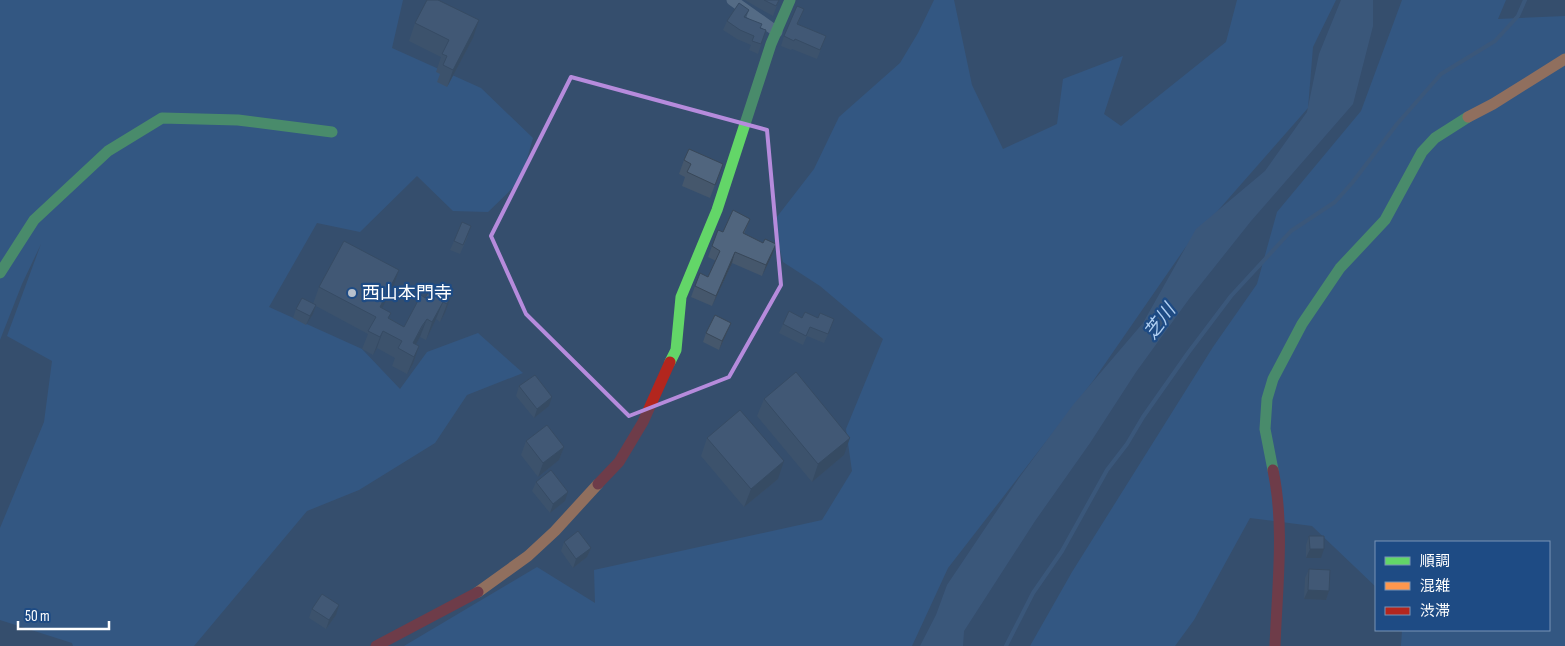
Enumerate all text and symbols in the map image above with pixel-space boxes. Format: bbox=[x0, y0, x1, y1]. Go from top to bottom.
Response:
place label: 西山本門寺 bbox=[362, 283, 452, 304]
marker: 西山本門寺 bbox=[346, 287, 358, 299]
water label: 芝川 bbox=[1140, 298, 1182, 344]
legend bbox=[1375, 541, 1550, 631]
text: 順調 bbox=[1420, 552, 1450, 571]
text: 混雑 bbox=[1420, 577, 1450, 596]
scale bar bbox=[18, 598, 109, 630]
text: 渋滞 bbox=[1420, 602, 1450, 621]
text: 50 m bbox=[25, 607, 50, 626]

